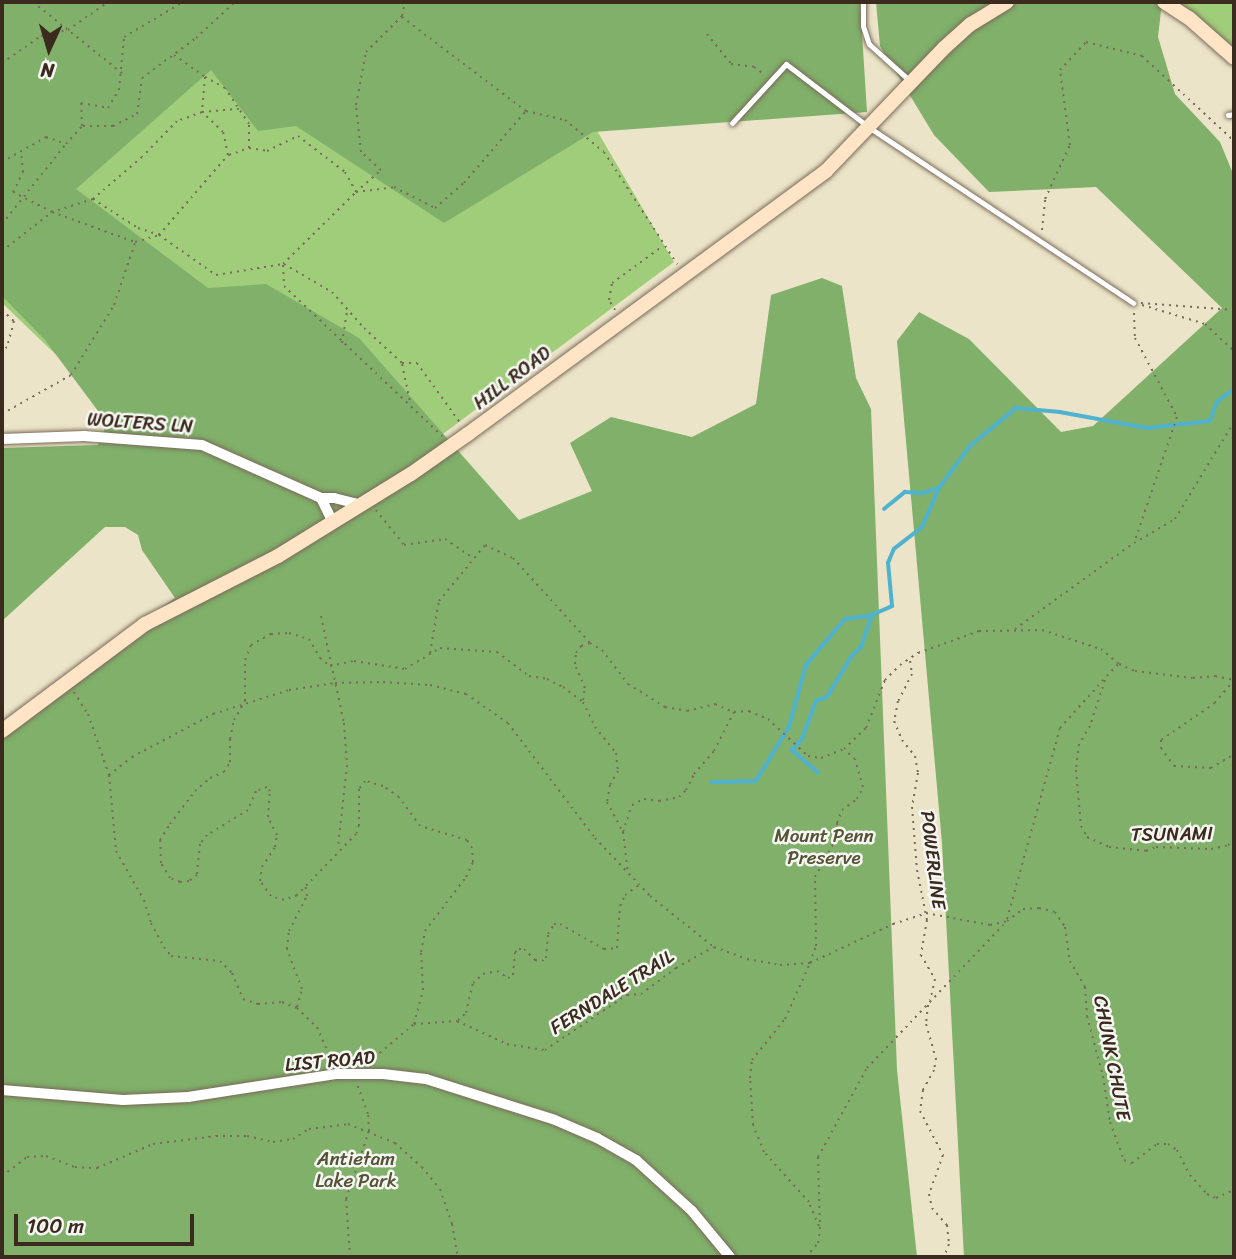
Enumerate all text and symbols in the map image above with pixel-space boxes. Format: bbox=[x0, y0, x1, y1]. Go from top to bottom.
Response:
north arrow bbox=[14, 14, 84, 84]
text: N bbox=[40, 54, 55, 87]
street label: HILL ROAD bbox=[469, 342, 555, 414]
street label: WOLTERS LN bbox=[86, 408, 194, 438]
street label: POWERLINE bbox=[916, 809, 950, 911]
street label: TSUNAMI bbox=[1131, 822, 1213, 846]
park label: Mount Penn Preserve bbox=[774, 825, 874, 869]
street label: FERNDALE TRAIL bbox=[545, 944, 679, 1040]
street label: CHUNK CHUTE bbox=[1089, 994, 1135, 1122]
street label: LIST ROAD bbox=[284, 1046, 376, 1076]
park label: Antietam Lake Park bbox=[315, 1148, 397, 1192]
scale bar bbox=[18, 1200, 198, 1244]
text: 100 m bbox=[27, 1207, 84, 1245]

